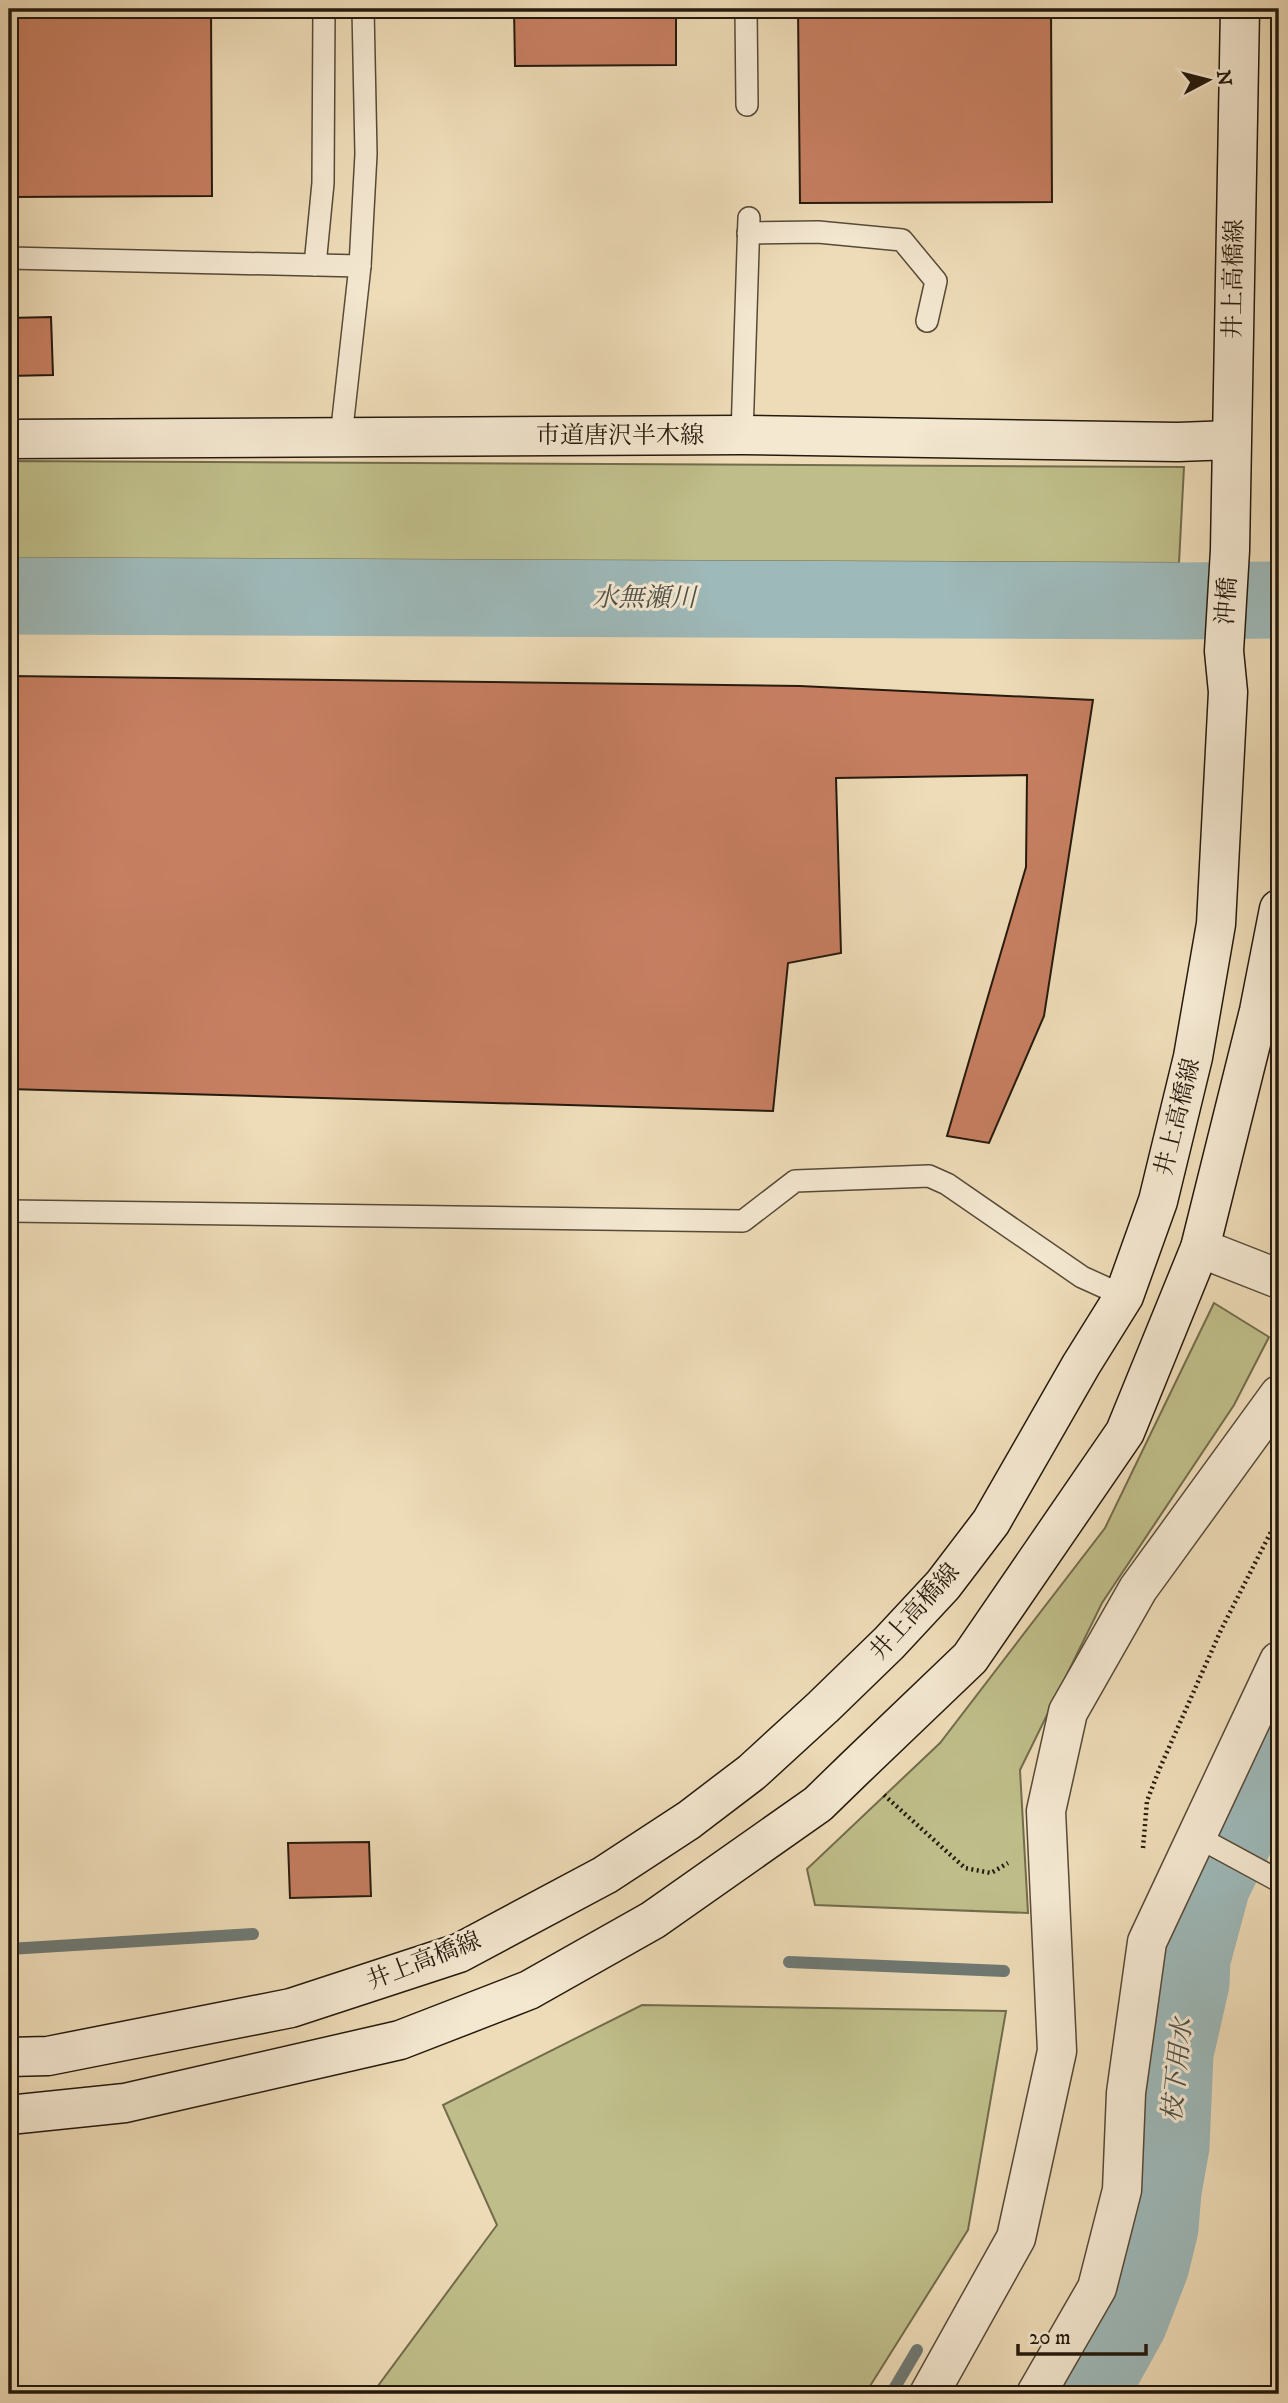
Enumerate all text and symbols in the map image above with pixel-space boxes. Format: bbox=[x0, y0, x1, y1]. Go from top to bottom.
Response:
north arrow bbox=[1172, 46, 1242, 116]
text: N bbox=[1211, 69, 1236, 88]
street label: 井上高橋線 bbox=[1218, 219, 1250, 339]
street label: 市道唐沢半木線 bbox=[536, 421, 704, 451]
street label: 沖橋 bbox=[1210, 576, 1244, 626]
water label: 水無瀬川 bbox=[592, 582, 699, 615]
street label: 井上高橋線 bbox=[1149, 1055, 1207, 1179]
street label: 井上高橋線 bbox=[864, 1557, 966, 1667]
street label: 井上高橋線 bbox=[363, 1925, 485, 1997]
water label: 枝下用水 bbox=[1156, 2014, 1200, 2123]
scale bar bbox=[1018, 2312, 1146, 2356]
text: 20 m bbox=[1029, 2325, 1071, 2351]

